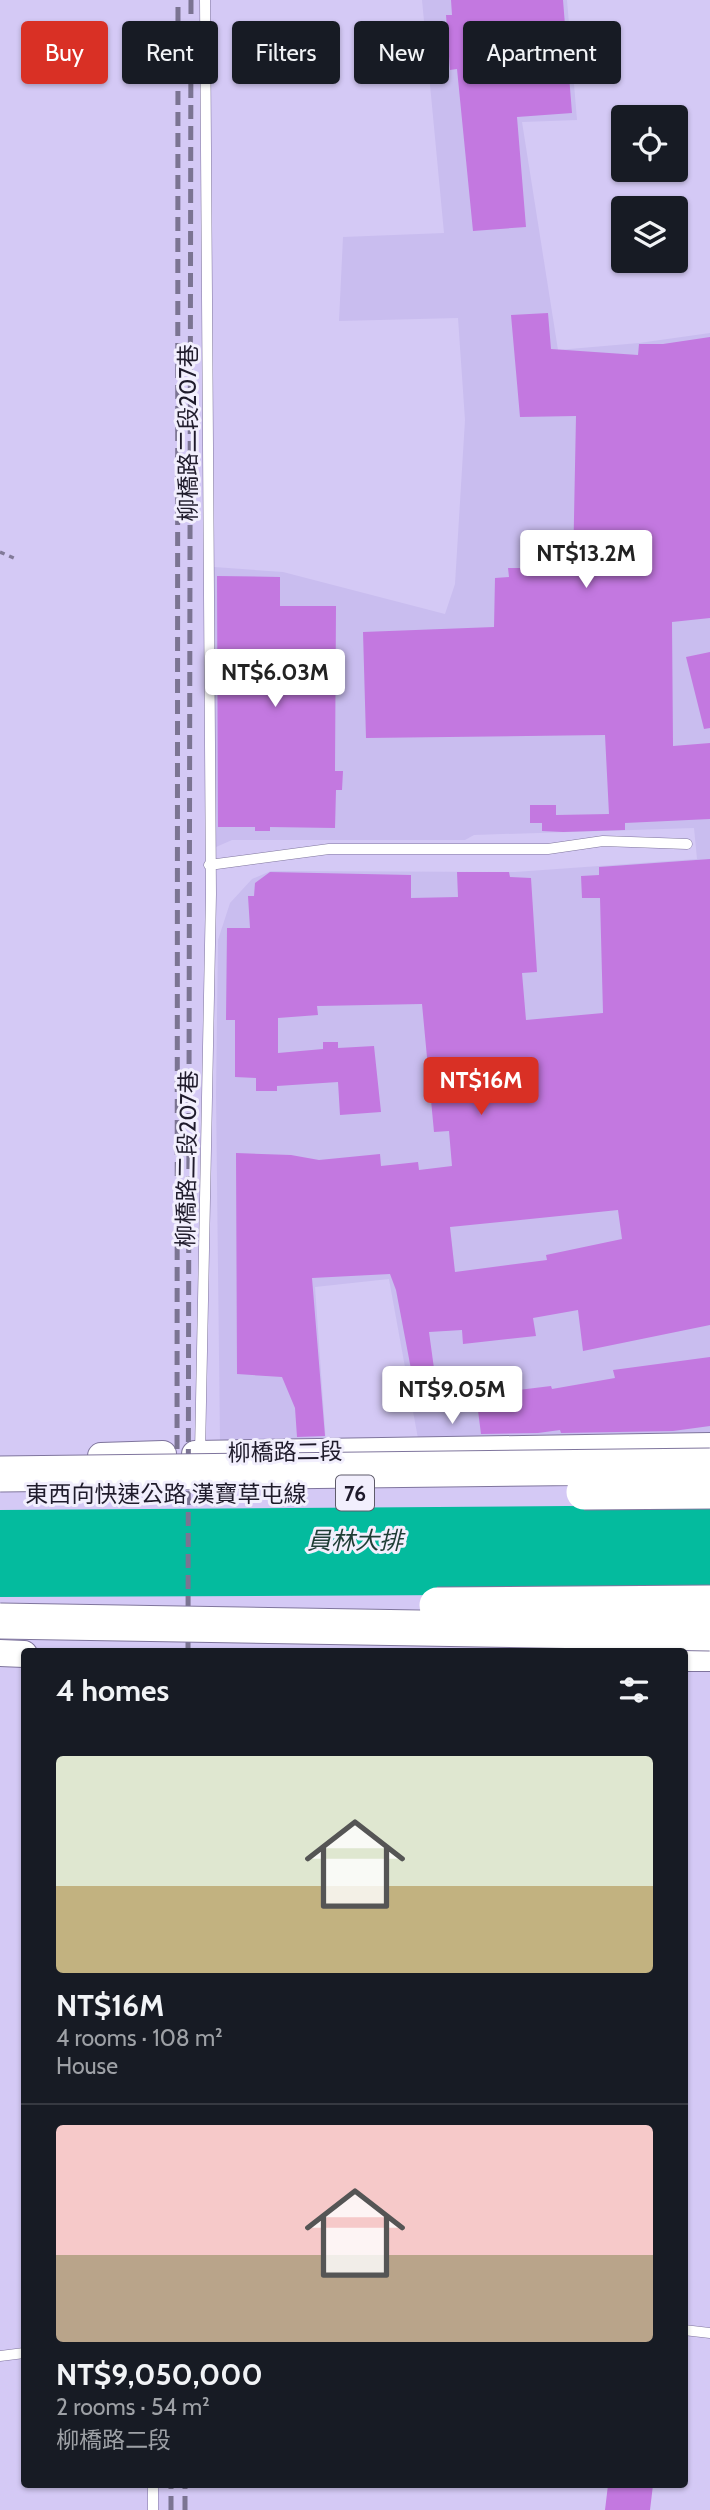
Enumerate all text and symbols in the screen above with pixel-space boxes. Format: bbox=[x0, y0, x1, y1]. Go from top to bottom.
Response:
chip: Buy bbox=[21, 21, 108, 84]
chip: Rent bbox=[122, 21, 218, 84]
chip: Filters bbox=[232, 21, 340, 84]
chip: New bbox=[354, 21, 449, 84]
chip: Apartment bbox=[463, 21, 621, 84]
map controls bbox=[611, 105, 688, 273]
button: locate bbox=[611, 105, 688, 182]
button: layers bbox=[611, 196, 688, 273]
street label: 柳橋路二段207巷 bbox=[174, 344, 202, 522]
pin: NT$13.2M bbox=[514, 530, 658, 590]
text: NT$13.2M bbox=[536, 539, 636, 567]
pin: NT$6.03M bbox=[203, 650, 347, 709]
text: NT$6.03M bbox=[221, 658, 329, 686]
pin: NT$16M bbox=[424, 1058, 538, 1117]
text: NT$16M bbox=[440, 1066, 522, 1094]
street label: 柳橋路二段207巷 bbox=[171, 1070, 203, 1248]
pin: NT$9.05M bbox=[380, 1366, 524, 1426]
text: NT$9.05M bbox=[398, 1375, 506, 1403]
street label: 柳橋路二段 bbox=[227, 1437, 343, 1467]
road number: 76 bbox=[336, 1476, 374, 1510]
street label: 東西向快速公路 漢寶草屯線 bbox=[25, 1480, 307, 1508]
water label: 員林大排 bbox=[307, 1526, 406, 1555]
icon: filters bbox=[615, 1671, 653, 1709]
text: 4 homes bbox=[56, 1672, 169, 1709]
icon: home bbox=[292, 1801, 418, 1927]
text: NT$16M bbox=[56, 1987, 164, 2024]
text: 4 rooms · 108 m² bbox=[56, 2024, 223, 2052]
text: House bbox=[56, 2052, 118, 2080]
icon: home bbox=[292, 2170, 418, 2296]
text: NT$9,050,000 bbox=[56, 2356, 263, 2393]
text: 2 rooms · 54 m² bbox=[56, 2393, 210, 2421]
text: 柳橋路二段 bbox=[56, 2426, 171, 2454]

